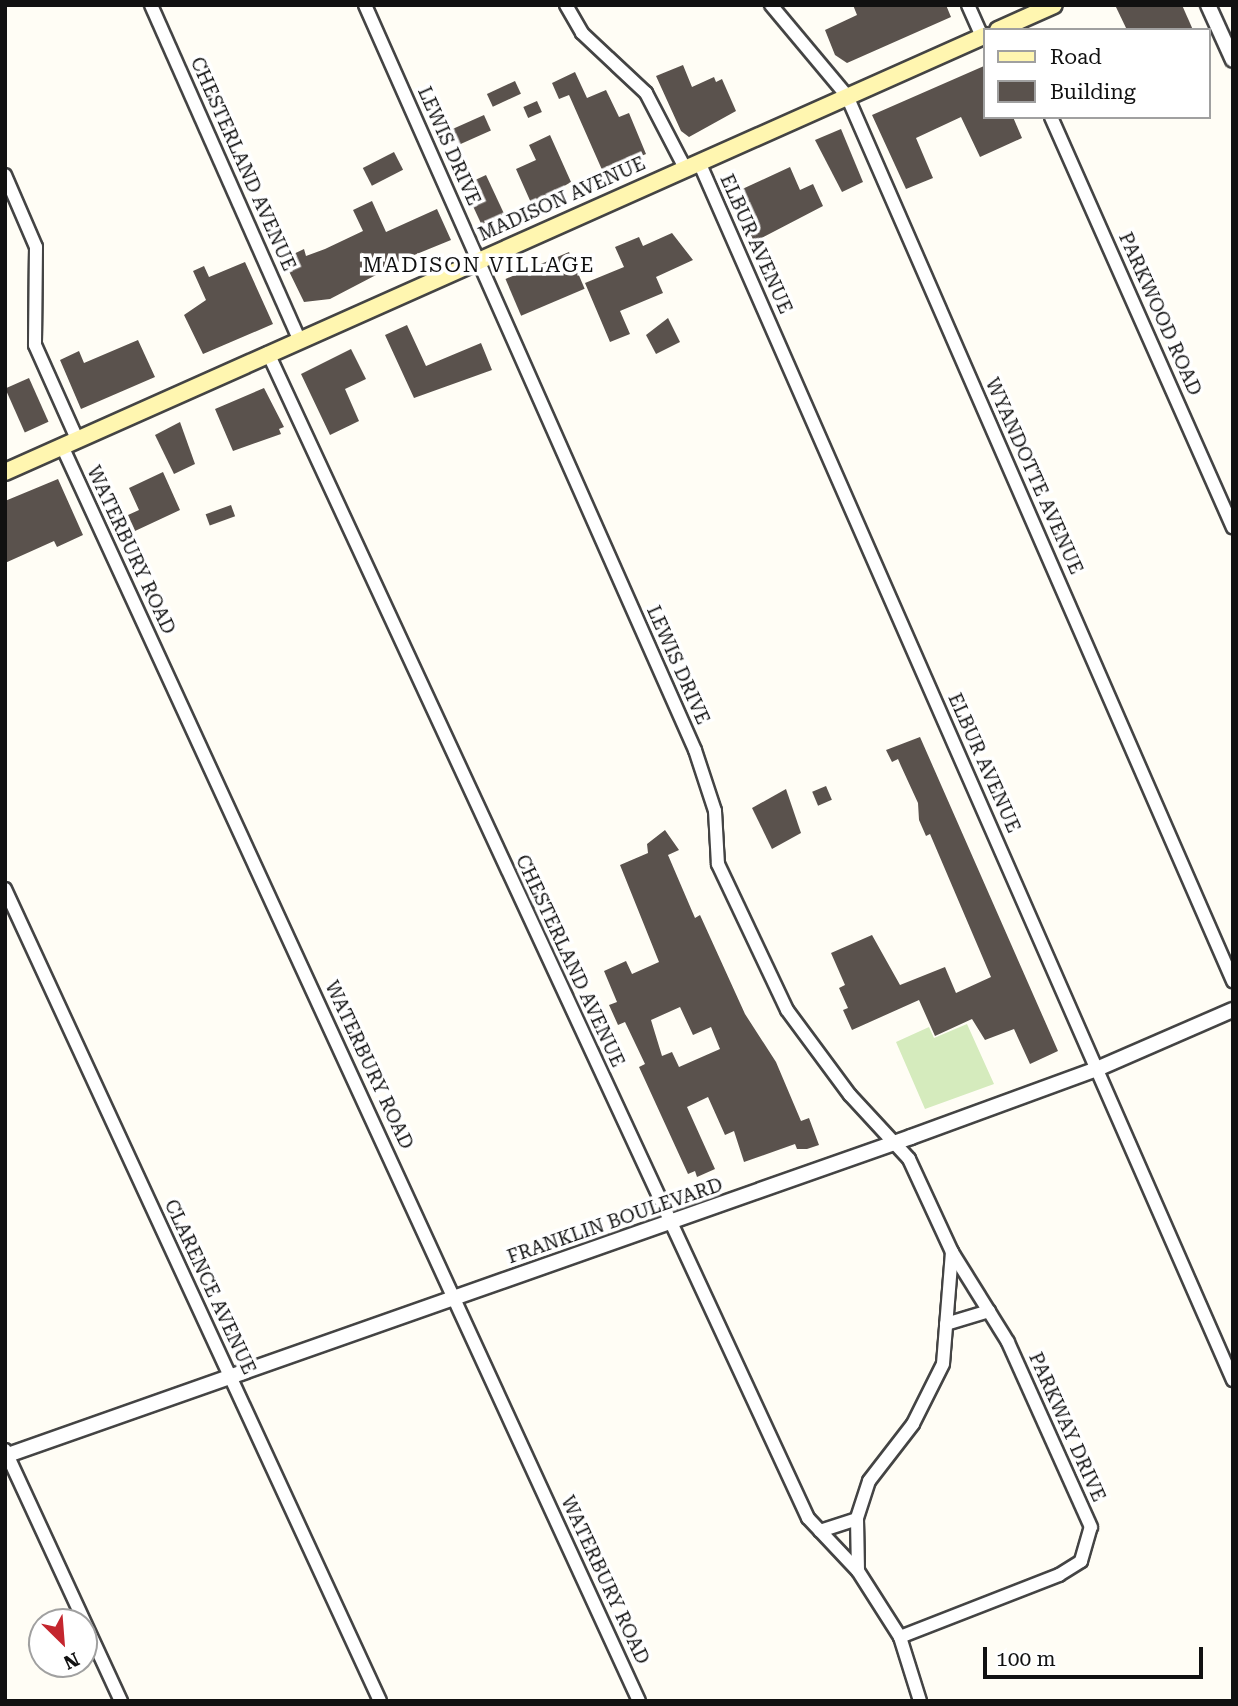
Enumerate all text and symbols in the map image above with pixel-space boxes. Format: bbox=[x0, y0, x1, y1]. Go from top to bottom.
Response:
legend bbox=[982, 28, 1210, 119]
text: Road bbox=[1050, 45, 1102, 69]
street label: CHESTERLAND AVENUE bbox=[186, 54, 300, 274]
text: Building bbox=[1050, 80, 1136, 104]
street label: LEWIS DRIVE bbox=[413, 83, 485, 209]
street label: MADISON AVENUE bbox=[475, 152, 649, 246]
street label: ELBUR AVENUE bbox=[715, 171, 797, 317]
street label: PARKWOOD ROAD bbox=[1114, 229, 1206, 399]
district label: MADISON VILLAGE bbox=[364, 252, 594, 278]
street label: WYANDOTTE AVENUE bbox=[980, 374, 1088, 578]
street label: WATERBURY ROAD bbox=[82, 462, 180, 638]
street label: LEWIS DRIVE bbox=[642, 602, 714, 728]
street label: ELBUR AVENUE bbox=[943, 690, 1025, 836]
street label: CHESTERLAND AVENUE bbox=[511, 851, 629, 1071]
street label: WATERBURY ROAD bbox=[320, 977, 418, 1153]
street label: FRANKLIN BOULEVARD bbox=[504, 1173, 726, 1269]
street label: CLARENCE AVENUE bbox=[159, 1196, 261, 1378]
street label: PARKWAY DRIVE bbox=[1024, 1349, 1110, 1505]
street label: WATERBURY ROAD bbox=[556, 1492, 654, 1668]
north arrow bbox=[28, 1608, 98, 1678]
scale bar bbox=[986, 1632, 1206, 1676]
text: N bbox=[60, 1647, 83, 1674]
text: 100 m bbox=[996, 1647, 1056, 1671]

